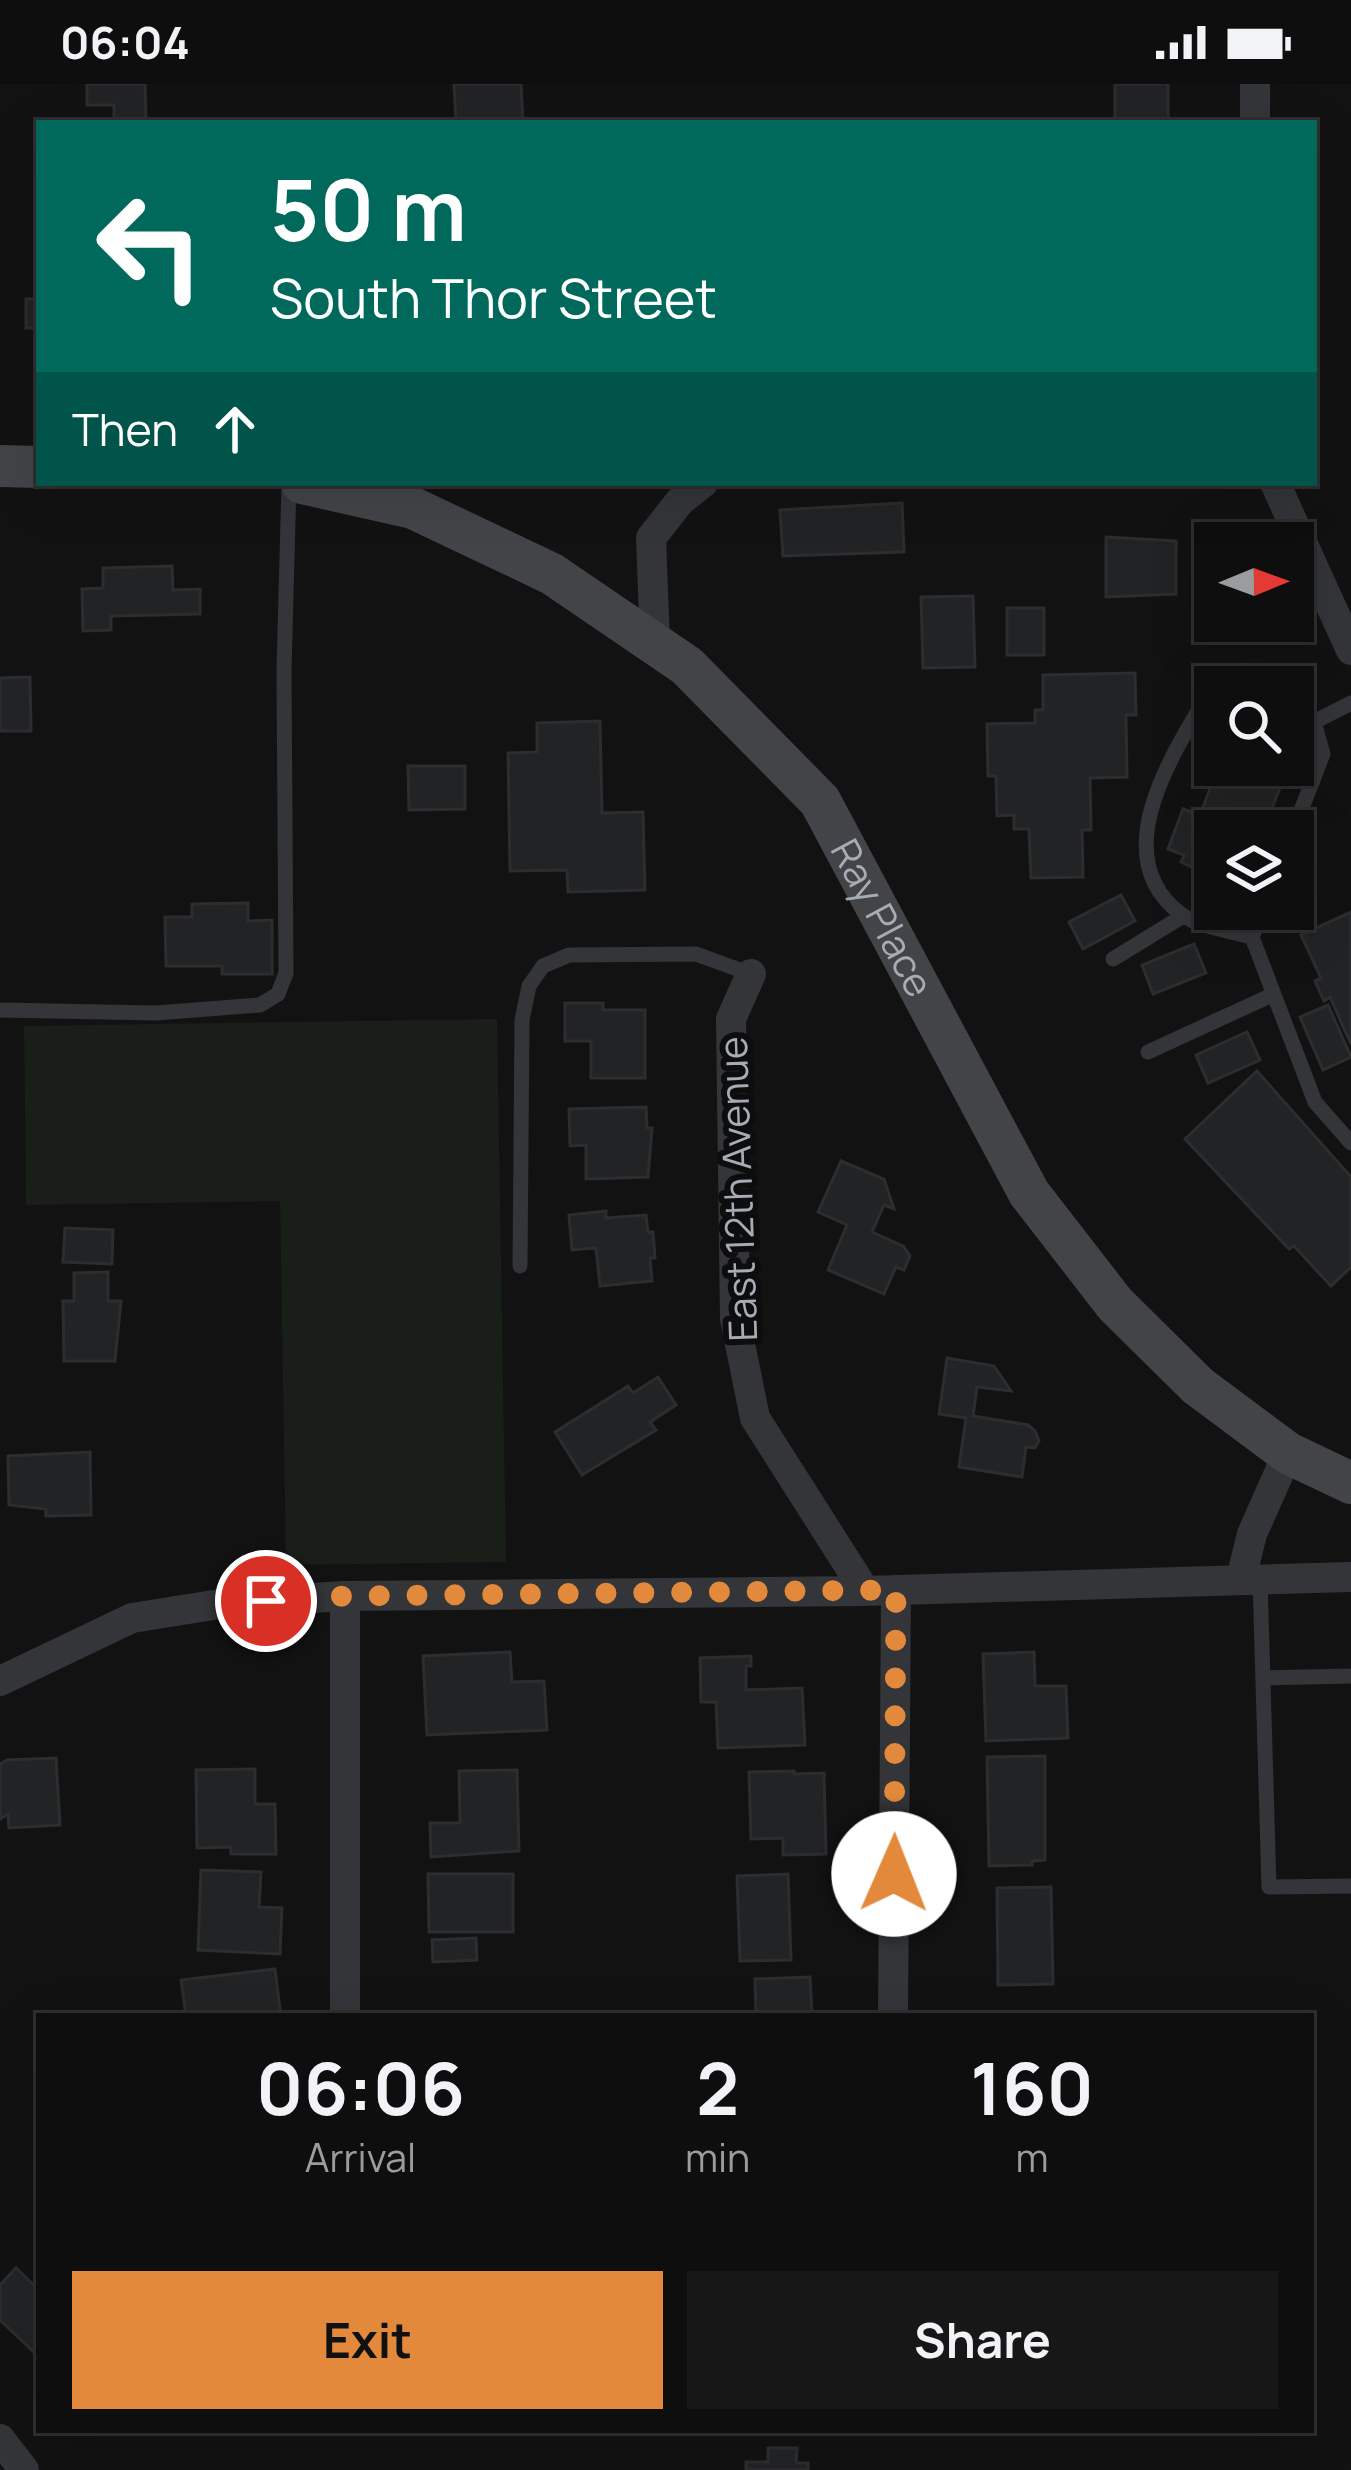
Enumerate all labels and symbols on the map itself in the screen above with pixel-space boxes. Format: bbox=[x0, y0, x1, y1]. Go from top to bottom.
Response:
north arrow bbox=[1194, 522, 1314, 642]
street label: Ray Place bbox=[819, 829, 947, 1006]
street label: East 12th Avenue bbox=[705, 1036, 769, 1343]
pin bbox=[215, 1550, 317, 1652]
position arrow bbox=[831, 1811, 957, 1937]

